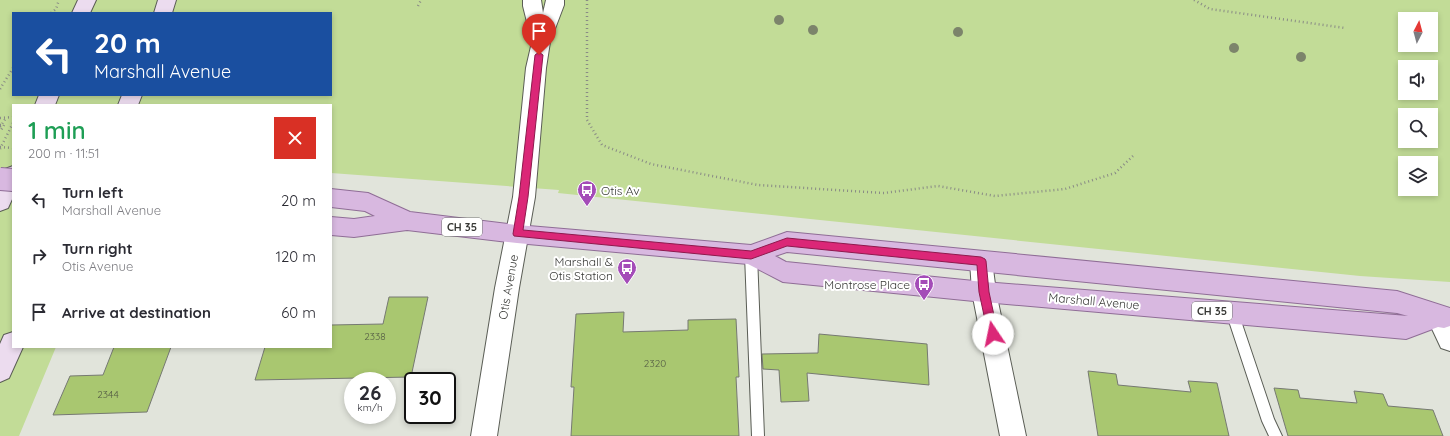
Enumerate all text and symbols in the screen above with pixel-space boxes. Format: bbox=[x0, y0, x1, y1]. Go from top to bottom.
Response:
north arrow bbox=[1398, 12, 1438, 52]
map controls bbox=[1398, 12, 1438, 196]
pin bbox=[522, 14, 556, 55]
icon: arrive bbox=[528, 20, 550, 42]
text: 20 m bbox=[94, 25, 161, 60]
icon: left bbox=[28, 28, 80, 80]
text: Marshall Avenue bbox=[94, 60, 231, 83]
button: sound bbox=[1398, 60, 1438, 100]
button: search bbox=[1398, 108, 1438, 148]
text: 1 min bbox=[28, 115, 86, 145]
button: close bbox=[274, 117, 316, 159]
text: 200 m · 11:51 bbox=[28, 145, 100, 161]
button: layers bbox=[1398, 156, 1438, 196]
bus stop icon: Otis Av bbox=[576, 179, 598, 207]
text: Turn left bbox=[62, 183, 124, 202]
place label: Otis Av bbox=[601, 183, 640, 198]
icon: left bbox=[28, 189, 50, 211]
text: 20 m bbox=[281, 191, 316, 210]
text: Marshall Avenue bbox=[62, 202, 161, 218]
road number: CH 35 bbox=[442, 218, 482, 236]
text: Turn right bbox=[62, 239, 133, 258]
icon: right bbox=[28, 245, 50, 267]
text: 120 m bbox=[275, 247, 316, 266]
street label: Otis Avenue bbox=[495, 253, 521, 321]
place label: Marshall & Otis Station bbox=[549, 254, 613, 283]
bus stop icon: Marshall & Otis Station bbox=[616, 257, 638, 285]
text: Otis Avenue bbox=[62, 258, 133, 274]
bus stop icon: Montrose Place bbox=[913, 273, 935, 301]
place label: Montrose Place bbox=[824, 277, 910, 292]
street label: Marshall Avenue bbox=[1048, 290, 1140, 312]
icon: arrive bbox=[28, 301, 50, 323]
road number: CH 35 bbox=[1192, 302, 1232, 320]
text: Arrive at destination bbox=[62, 303, 211, 322]
text: 60 m bbox=[281, 303, 316, 322]
position arrow bbox=[972, 313, 1014, 355]
house number: 2338 bbox=[364, 330, 386, 343]
house number: 2320 bbox=[644, 357, 666, 370]
speed limit sign: 30 bbox=[404, 372, 456, 424]
text: 26 bbox=[359, 380, 381, 405]
house number: 2344 bbox=[97, 388, 119, 401]
text: km/h bbox=[357, 401, 383, 414]

